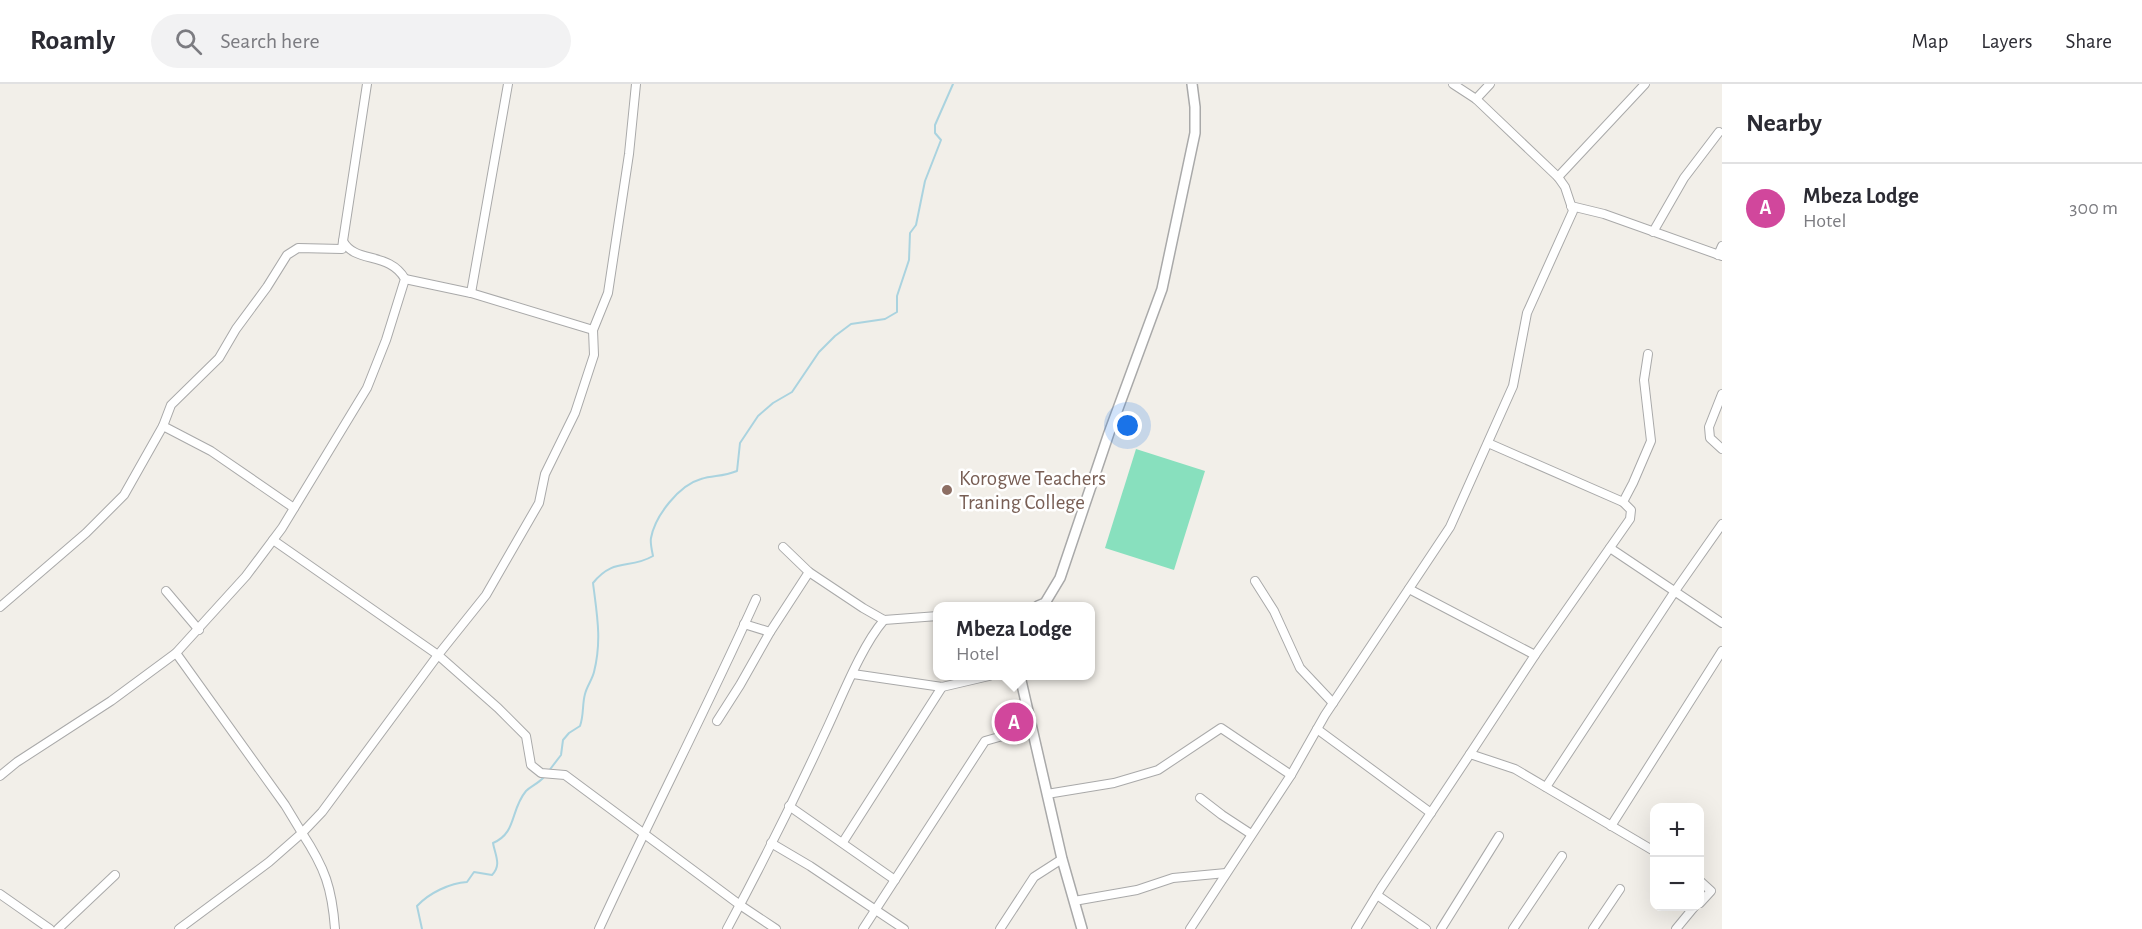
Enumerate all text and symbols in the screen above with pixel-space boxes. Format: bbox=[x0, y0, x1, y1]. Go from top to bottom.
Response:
search box bbox=[151, 14, 571, 68]
icon: search bbox=[172, 25, 205, 58]
text: Roamly bbox=[30, 27, 115, 55]
text: Search here bbox=[220, 30, 320, 52]
text: Map bbox=[1912, 31, 1948, 52]
text: Layers bbox=[1981, 31, 2032, 52]
text: Share bbox=[2065, 31, 2112, 52]
text: Nearby bbox=[1746, 110, 1822, 136]
text: Mbeza Lodge bbox=[1803, 185, 1919, 207]
text: A bbox=[1760, 198, 1772, 218]
text: 300 m bbox=[2069, 198, 2118, 218]
text: Hotel bbox=[1803, 211, 1846, 231]
your location bbox=[1113, 411, 1142, 440]
place label: Korogwe Teachers Traning College bbox=[959, 468, 1106, 513]
marker: Korogwe Teachers Traning College bbox=[940, 483, 954, 497]
popup bbox=[933, 602, 1095, 680]
text: Mbeza Lodge bbox=[956, 618, 1072, 640]
text: Hotel bbox=[956, 644, 999, 664]
pin: A bbox=[994, 700, 1034, 744]
map controls bbox=[1650, 803, 1704, 911]
button: + bbox=[1650, 803, 1704, 857]
button: − bbox=[1650, 857, 1704, 911]

